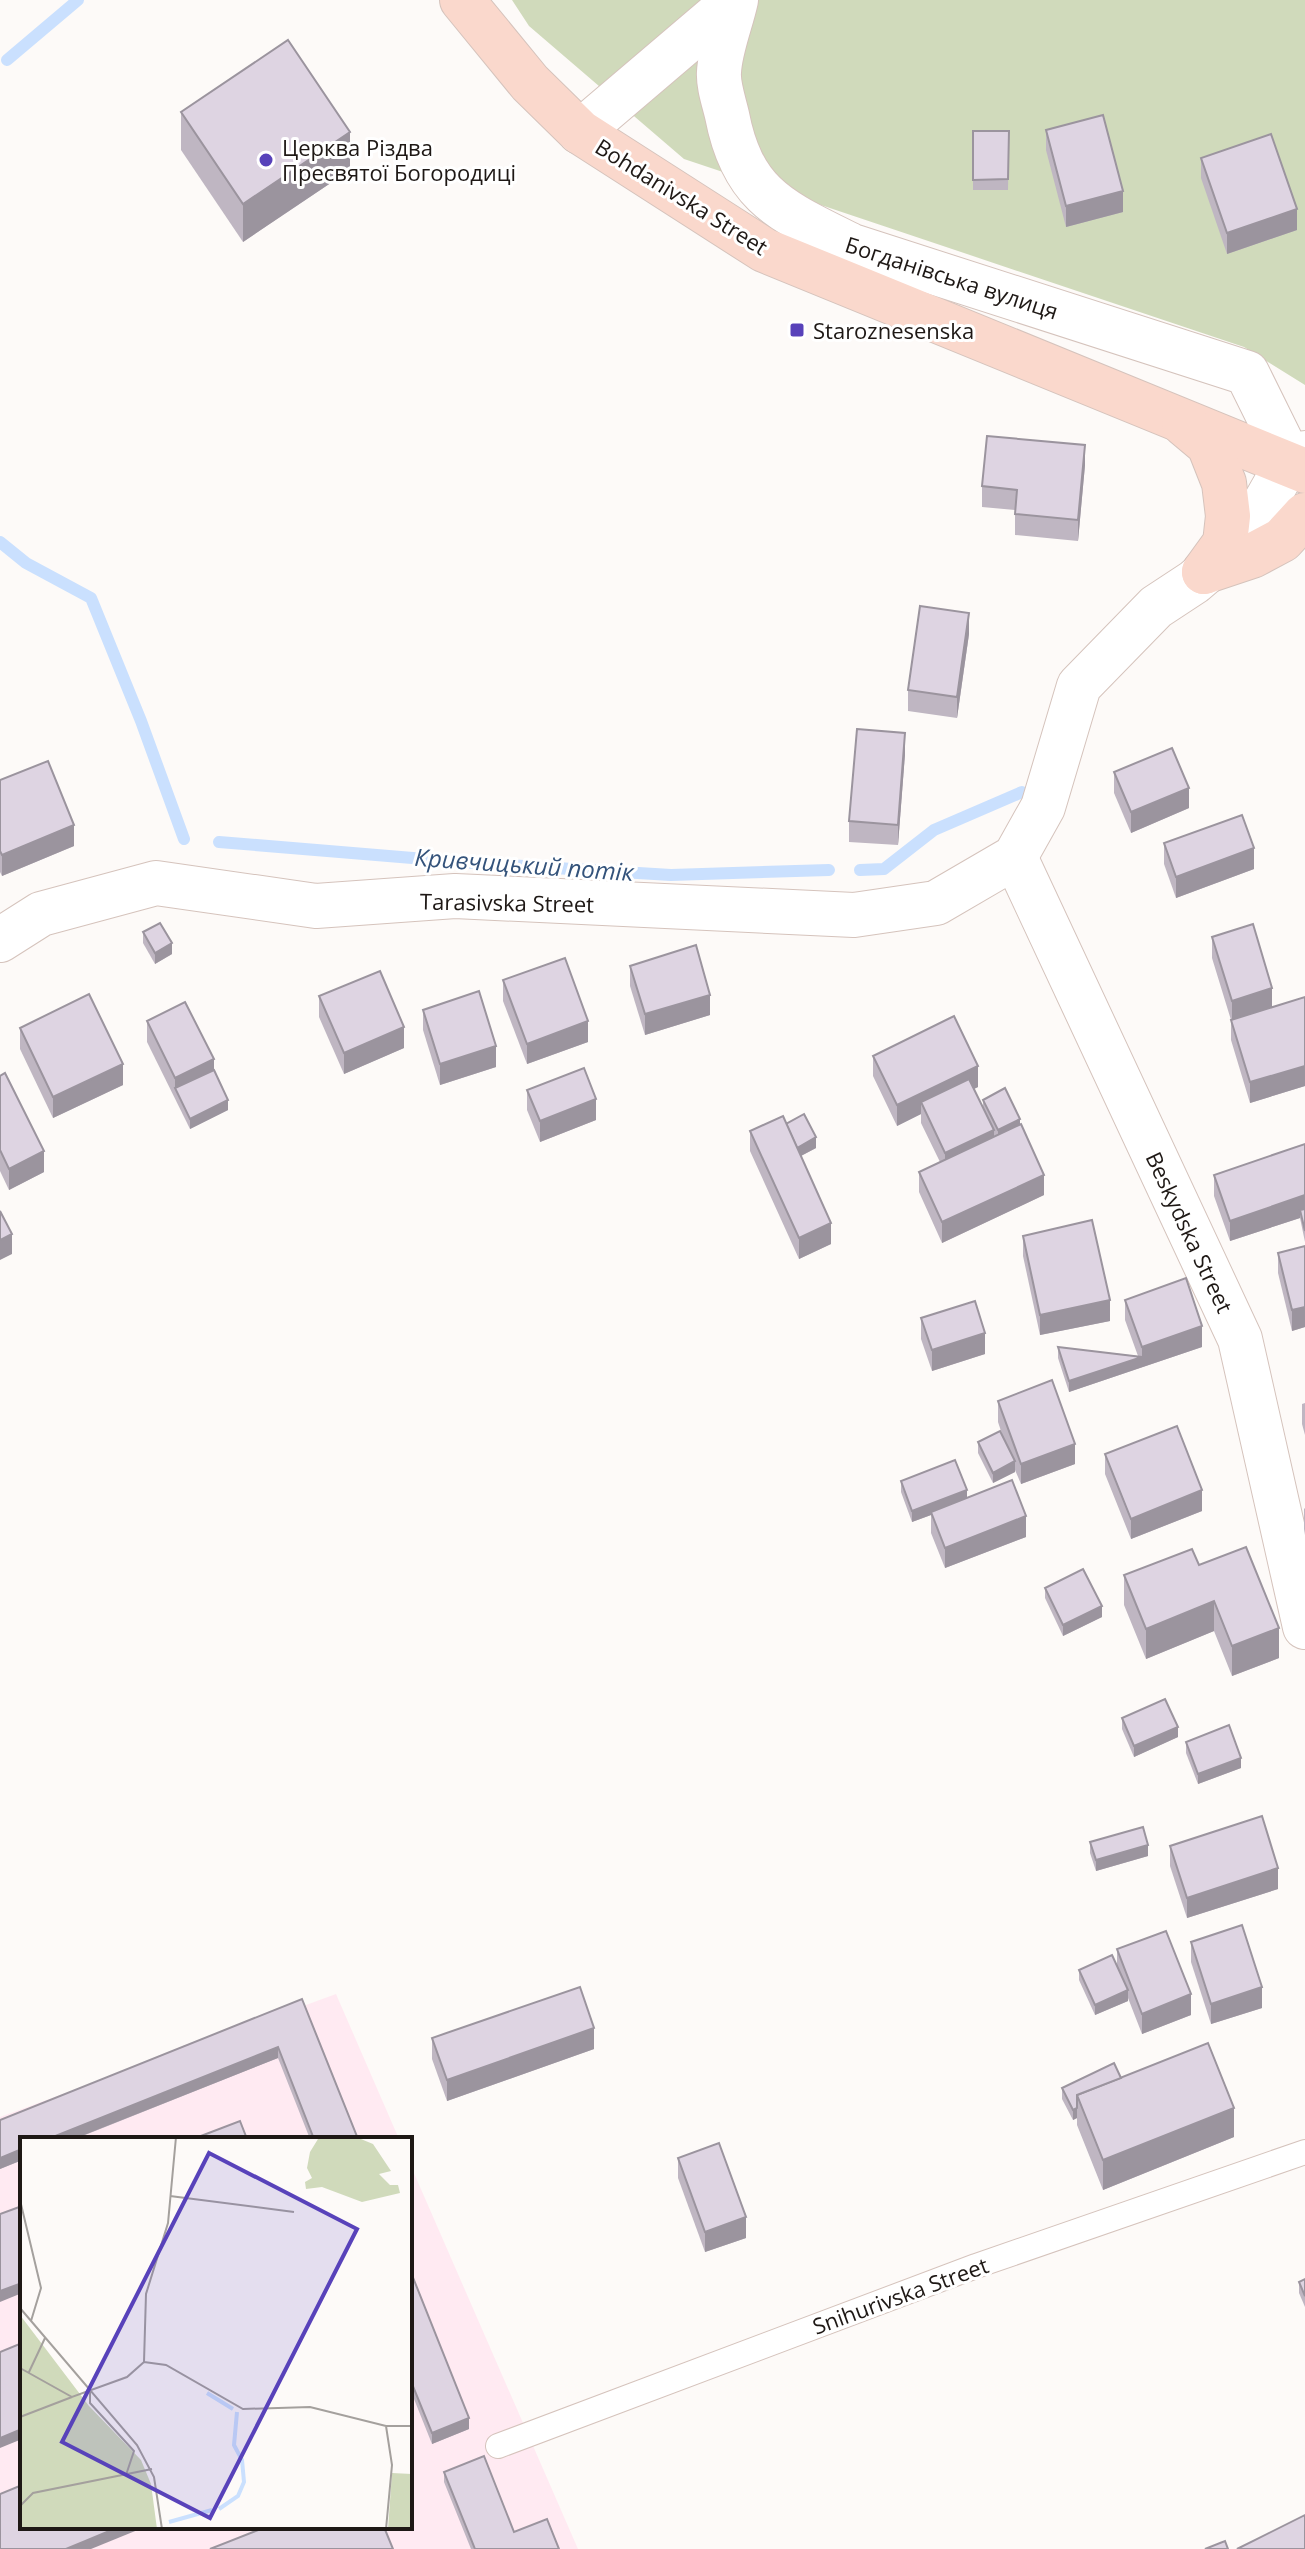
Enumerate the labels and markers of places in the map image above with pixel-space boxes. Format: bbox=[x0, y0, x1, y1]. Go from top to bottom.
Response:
place label: Церква Різдва Пресвятої Богородиці bbox=[282, 132, 516, 187]
marker: Церква Різдва Пресвятої Богородиці bbox=[257, 151, 275, 169]
place label: Staroznesenska bbox=[813, 315, 974, 345]
marker: Staroznesenska bbox=[788, 321, 806, 339]

